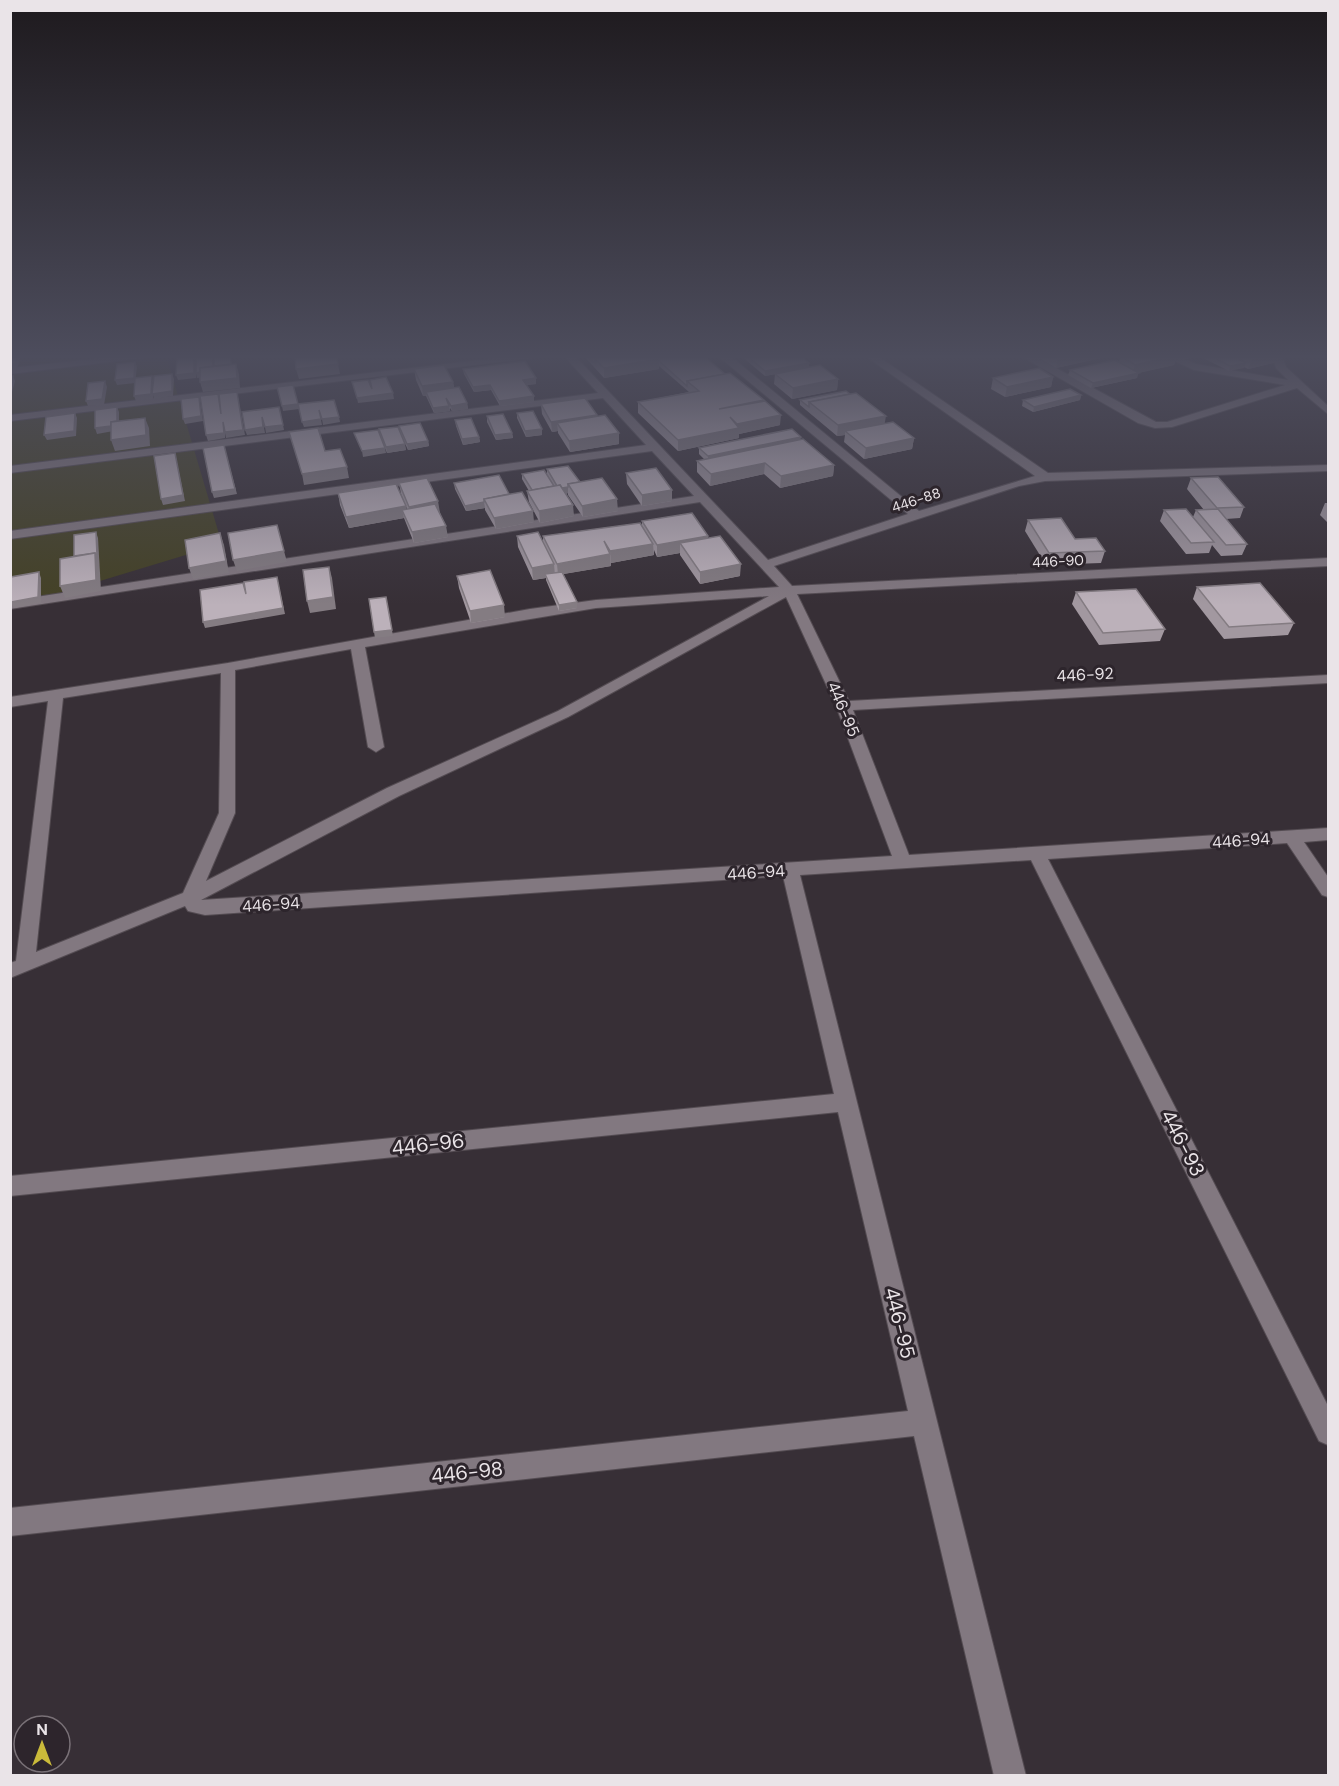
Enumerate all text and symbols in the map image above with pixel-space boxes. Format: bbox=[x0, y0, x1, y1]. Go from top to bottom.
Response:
street label: 446-88 bbox=[889, 484, 943, 516]
street label: 446-90 bbox=[1032, 551, 1084, 571]
street label: 446-92 bbox=[1056, 663, 1114, 686]
street label: 446-95 bbox=[823, 678, 865, 740]
street label: 446-94 bbox=[1211, 828, 1271, 853]
street label: 446-94 bbox=[726, 860, 786, 885]
street label: 446-94 bbox=[241, 892, 301, 917]
street label: 446-93 bbox=[1155, 1105, 1211, 1181]
street label: 446-96 bbox=[390, 1127, 466, 1161]
street label: 446-95 bbox=[879, 1285, 921, 1361]
street label: 446-98 bbox=[430, 1455, 504, 1489]
north arrow bbox=[12, 1714, 72, 1774]
text: N bbox=[36, 1719, 48, 1740]

